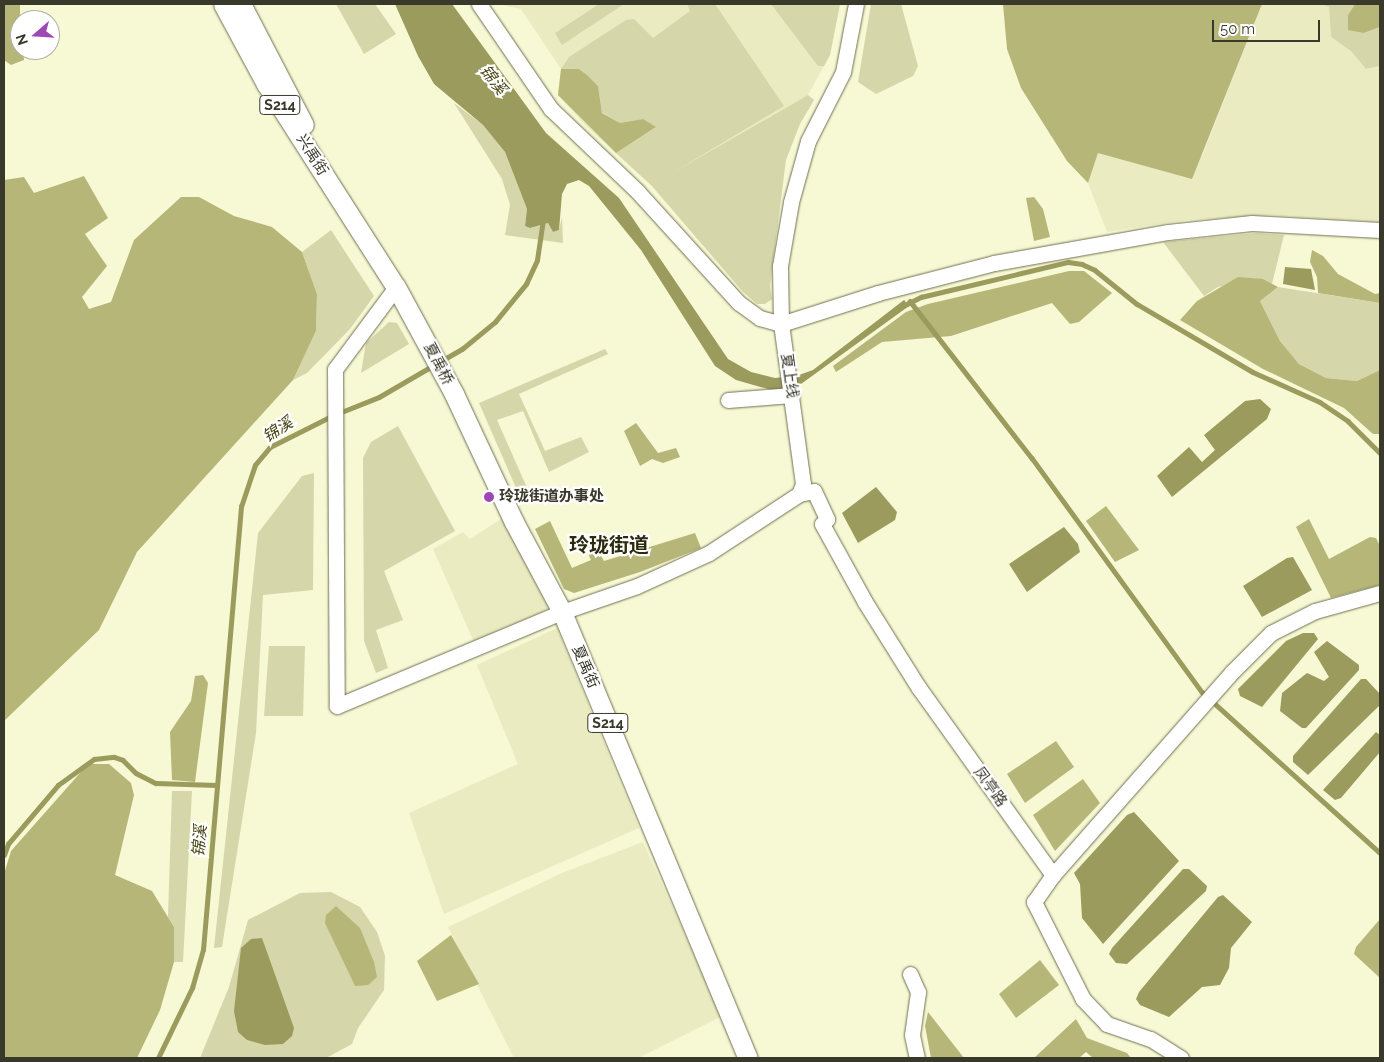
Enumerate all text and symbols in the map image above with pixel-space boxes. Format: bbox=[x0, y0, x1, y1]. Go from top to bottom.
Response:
north arrow bbox=[10, 10, 60, 60]
scale bar bbox=[1214, 10, 1322, 42]
text: 50 m bbox=[1220, 20, 1255, 38]
text: N bbox=[12, 32, 31, 47]
water label: 锦溪 bbox=[476, 61, 510, 99]
road number: S214 bbox=[259, 94, 301, 116]
street label: 兴禹街 bbox=[292, 131, 332, 179]
street label: 夏禹桥 bbox=[420, 340, 456, 388]
street label: 夏上线 bbox=[777, 352, 801, 400]
water label: 锦溪 bbox=[259, 413, 297, 447]
place label: 玲珑街道办事处 bbox=[499, 488, 604, 506]
marker: 玲珑街道办事处 bbox=[483, 491, 495, 503]
district label: 玲珑街道 bbox=[569, 533, 649, 557]
street label: 夏禹街 bbox=[568, 643, 602, 691]
road number: S214 bbox=[587, 711, 629, 734]
street label: 凤亭路 bbox=[969, 764, 1011, 810]
water label: 锦溪 bbox=[189, 824, 211, 858]

